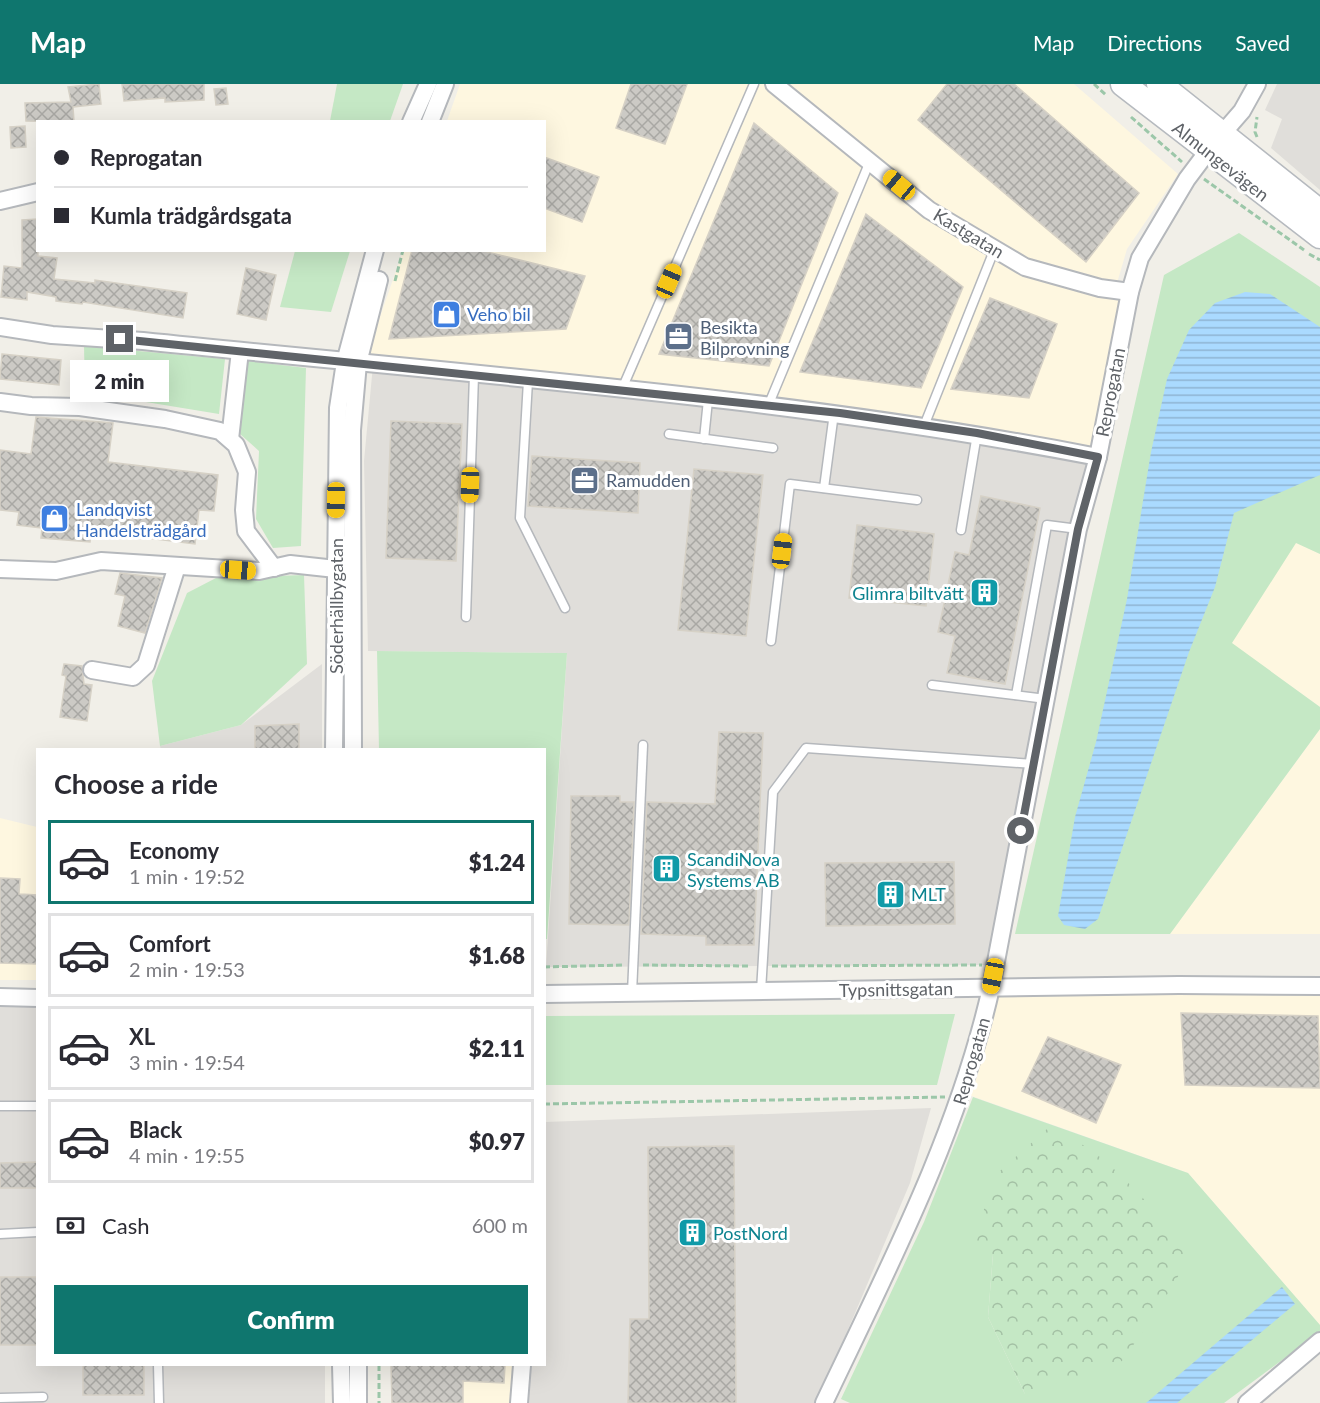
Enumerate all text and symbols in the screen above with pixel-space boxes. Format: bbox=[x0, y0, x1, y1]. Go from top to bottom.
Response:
text: Map bbox=[30, 25, 86, 59]
text: Map bbox=[1033, 30, 1074, 55]
text: Directions bbox=[1107, 30, 1202, 55]
text: Saved bbox=[1235, 30, 1290, 55]
street label: Almungevägen bbox=[1168, 116, 1274, 206]
text: Reprogatan bbox=[90, 144, 202, 171]
car bbox=[879, 167, 919, 203]
text: Kumla trädgårdsgata bbox=[90, 202, 292, 229]
street label: Kastgatan bbox=[930, 203, 1008, 263]
car bbox=[654, 261, 684, 301]
shop icon: Veho bil bbox=[430, 298, 462, 330]
place label: Veho bil bbox=[467, 303, 531, 325]
place label: Besikta Bilprovning bbox=[700, 316, 789, 359]
office icon: Besikta Bilprovning bbox=[663, 321, 695, 353]
route end bbox=[106, 325, 133, 352]
street label: Reprogatan bbox=[1091, 346, 1129, 438]
callout: 2 min bbox=[70, 360, 170, 402]
text: 2 min bbox=[95, 369, 144, 393]
office icon: Ramudden bbox=[569, 464, 601, 496]
car bbox=[460, 467, 480, 503]
place label: Ramudden bbox=[606, 469, 691, 491]
car bbox=[327, 482, 345, 518]
place label: Landqvist Handelsträdgård bbox=[76, 498, 207, 541]
shop icon: Landqvist Handelsträdgård bbox=[39, 503, 71, 535]
car bbox=[771, 532, 793, 570]
street label: Söderhällbygatan bbox=[325, 538, 347, 674]
car bbox=[219, 560, 257, 580]
building icon: Glimra biltvätt bbox=[969, 577, 1001, 609]
place label: Glimra biltvätt bbox=[852, 582, 965, 604]
text: Choose a ride bbox=[54, 767, 218, 800]
route start bbox=[1007, 817, 1034, 844]
icon: car bbox=[57, 835, 111, 889]
text: Economy bbox=[129, 837, 219, 864]
place label: ScandiNova Systems AB bbox=[687, 848, 780, 891]
text: $1.24 bbox=[469, 849, 525, 876]
building icon: ScandiNova Systems AB bbox=[650, 853, 682, 885]
text: 1 min · 19:52 bbox=[129, 864, 245, 888]
building icon: MLT bbox=[874, 878, 906, 910]
place label: MLT bbox=[911, 883, 946, 905]
icon: car bbox=[57, 928, 111, 982]
text: Comfort bbox=[129, 930, 211, 957]
text: $1.68 bbox=[469, 942, 525, 969]
text: 2 min · 19:53 bbox=[129, 957, 245, 981]
car bbox=[981, 957, 1005, 995]
street label: Typsnittsgatan bbox=[839, 977, 953, 1001]
street label: Reprogatan bbox=[948, 1015, 994, 1107]
icon: car bbox=[57, 1021, 111, 1075]
text: XL bbox=[129, 1023, 155, 1050]
text: $2.11 bbox=[469, 1035, 525, 1062]
text: 3 min · 19:54 bbox=[129, 1050, 245, 1074]
icon: car bbox=[57, 1114, 111, 1168]
text: Black bbox=[129, 1116, 182, 1143]
text: $0.97 bbox=[469, 1128, 525, 1155]
text: 4 min · 19:55 bbox=[129, 1143, 245, 1167]
icon: cash bbox=[54, 1209, 87, 1242]
text: Cash bbox=[102, 1212, 149, 1239]
text: 600 m bbox=[472, 1213, 528, 1237]
building icon: PostNord bbox=[676, 1217, 708, 1249]
place label: PostNord bbox=[713, 1222, 788, 1244]
button: Confirm bbox=[54, 1285, 528, 1354]

